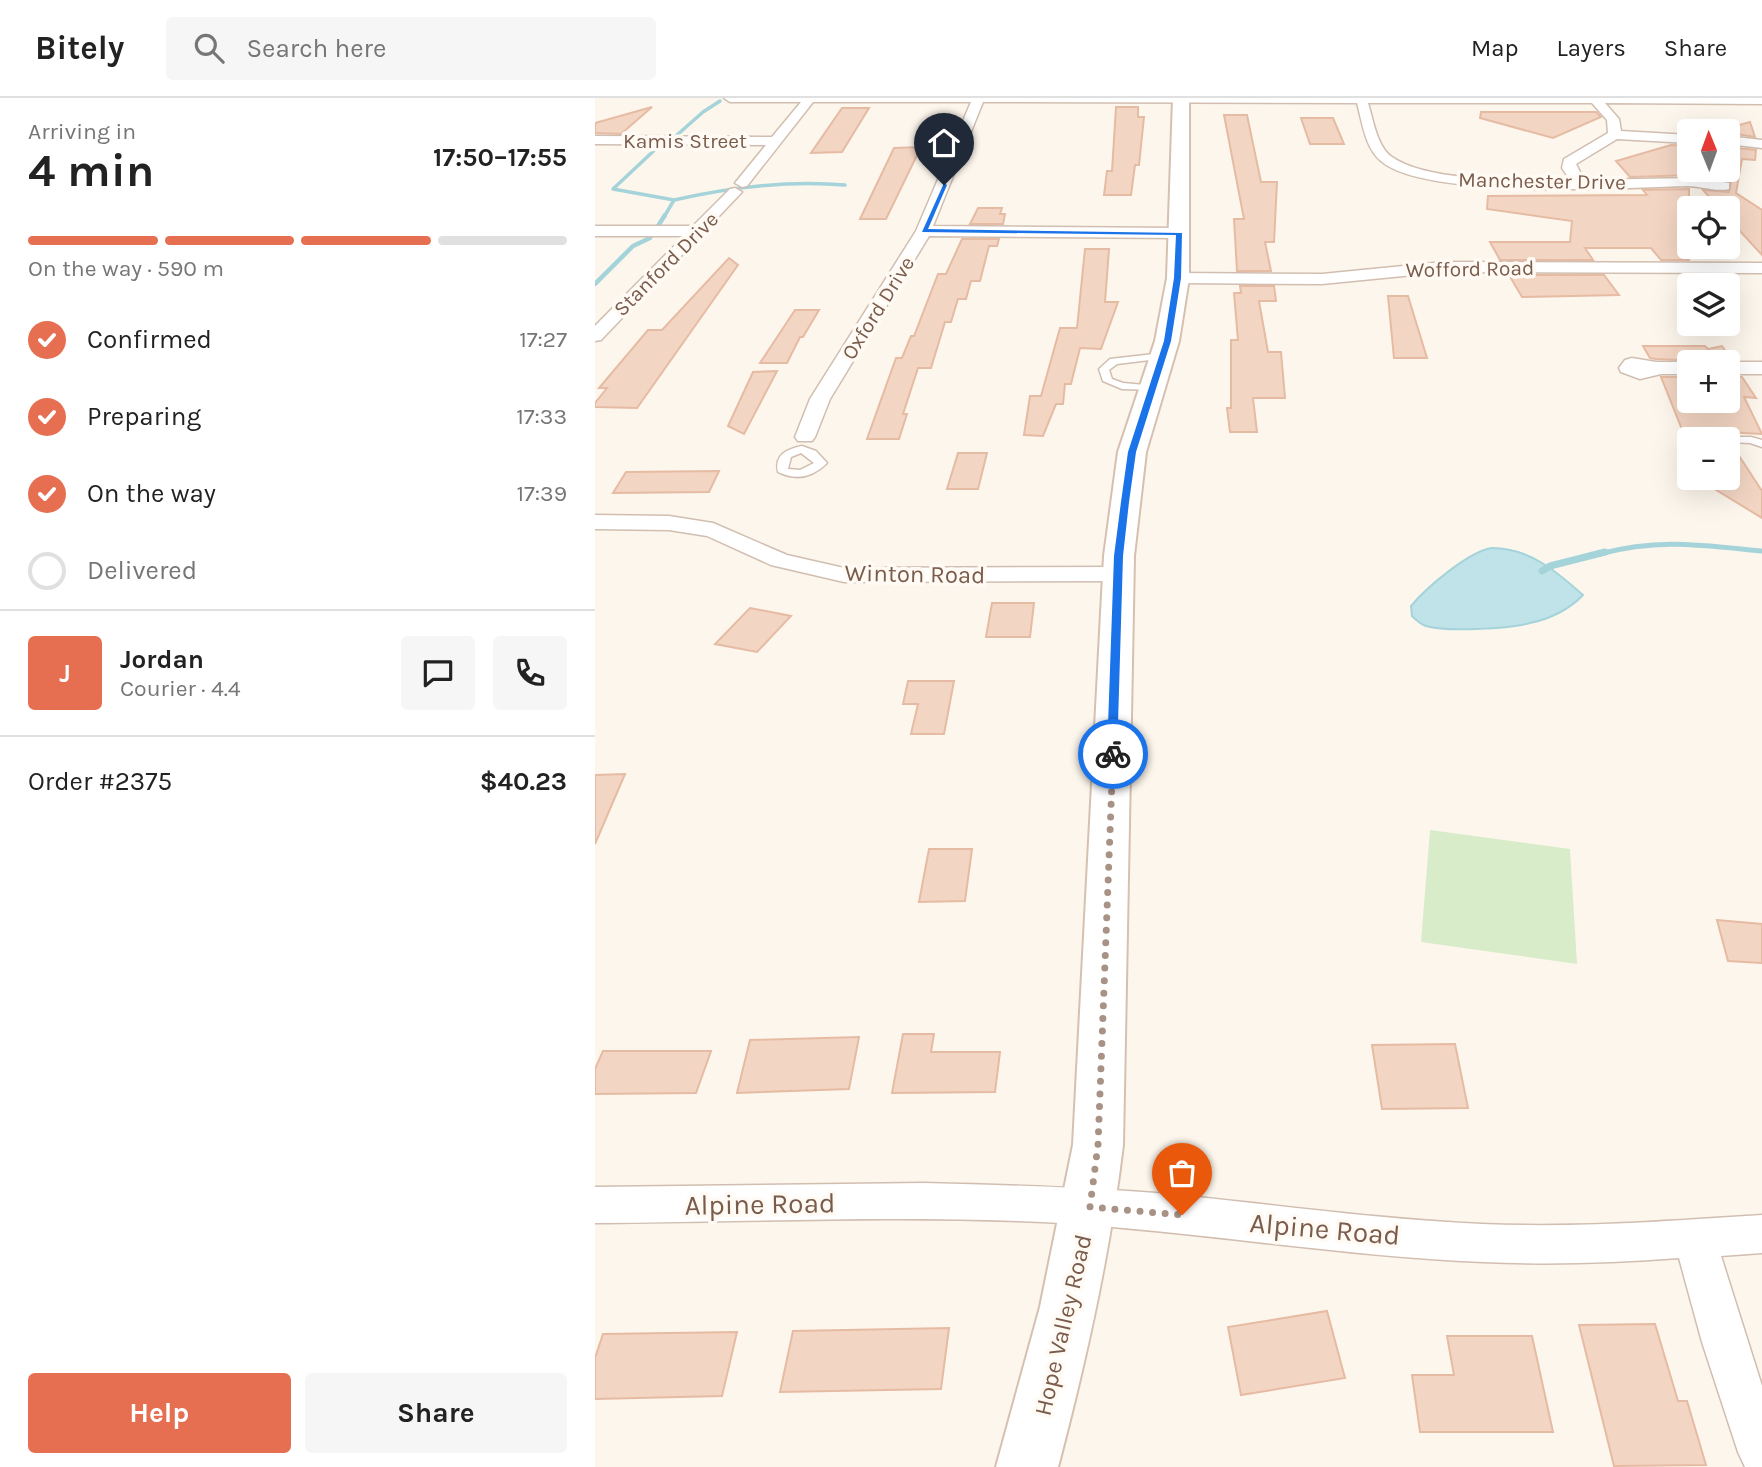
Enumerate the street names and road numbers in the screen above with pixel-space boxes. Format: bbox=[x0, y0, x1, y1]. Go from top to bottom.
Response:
street label: Kamis Street bbox=[623, 129, 747, 153]
street label: Manchester Drive bbox=[1458, 168, 1626, 194]
street label: Stanford Drive bbox=[609, 207, 723, 321]
street label: Oxford Drive bbox=[837, 252, 919, 364]
street label: Wofford Road bbox=[1405, 256, 1535, 282]
street label: Winton Road bbox=[844, 559, 986, 589]
street label: Alpine Road bbox=[684, 1186, 836, 1222]
street label: Alpine Road bbox=[1248, 1206, 1402, 1252]
street label: Hope Valley Road bbox=[1029, 1232, 1097, 1418]

